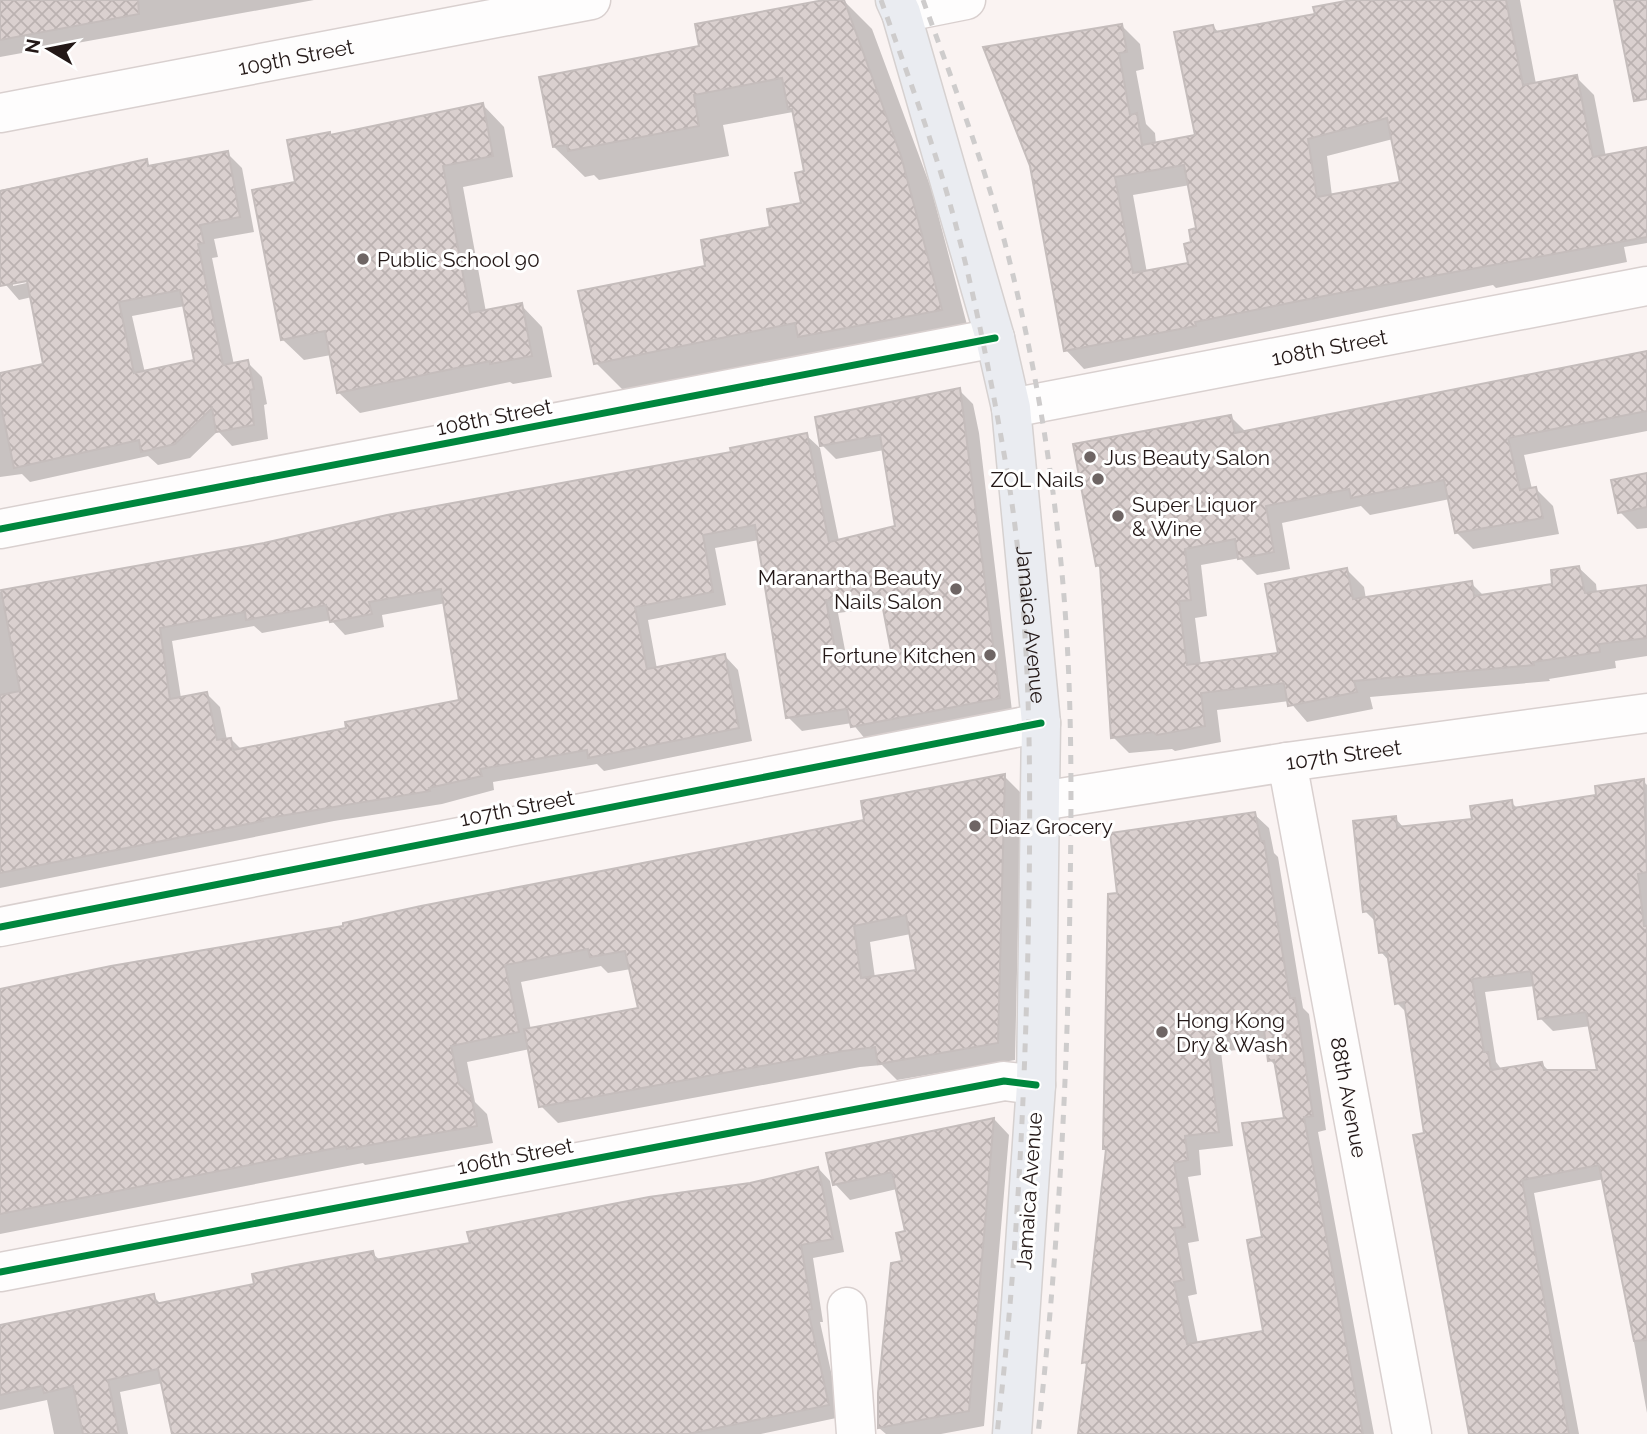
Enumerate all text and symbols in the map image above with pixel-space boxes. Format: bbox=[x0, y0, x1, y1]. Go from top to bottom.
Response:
north arrow bbox=[14, 14, 84, 84]
street label: 109th Street bbox=[236, 33, 355, 80]
text: N bbox=[20, 37, 44, 55]
place label: Public School 90 bbox=[377, 247, 540, 272]
marker: Public School 90 bbox=[355, 251, 371, 267]
street label: 108th Street bbox=[1269, 324, 1389, 370]
street label: 108th Street bbox=[434, 394, 554, 440]
place label: Jus Beauty Salon bbox=[1104, 445, 1270, 470]
marker: Jus Beauty Salon bbox=[1082, 449, 1098, 465]
place label: ZOL Nails bbox=[990, 467, 1084, 492]
marker: ZOL Nails bbox=[1090, 471, 1106, 487]
place label: Super Liquor & Wine bbox=[1132, 492, 1257, 541]
marker: Super Liquor & Wine bbox=[1110, 508, 1126, 524]
street label: Jamaica Avenue bbox=[1012, 545, 1052, 704]
place label: Maranartha Beauty Nails Salon bbox=[758, 565, 942, 614]
marker: Maranartha Beauty Nails Salon bbox=[948, 581, 964, 597]
place label: Fortune Kitchen bbox=[822, 643, 976, 668]
marker: Fortune Kitchen bbox=[982, 647, 998, 663]
street label: 107th Street bbox=[1284, 734, 1403, 775]
street label: 107th Street bbox=[458, 785, 576, 831]
place label: Diaz Grocery bbox=[989, 814, 1113, 839]
marker: Diaz Grocery bbox=[967, 818, 983, 834]
place label: Hong Kong Dry & Wash bbox=[1176, 1008, 1288, 1057]
marker: Hong Kong Dry & Wash bbox=[1154, 1024, 1170, 1040]
street label: 88th Avenue bbox=[1326, 1035, 1373, 1160]
street label: Jamaica Avenue bbox=[1011, 1111, 1047, 1271]
street label: 106th Street bbox=[455, 1133, 575, 1179]

